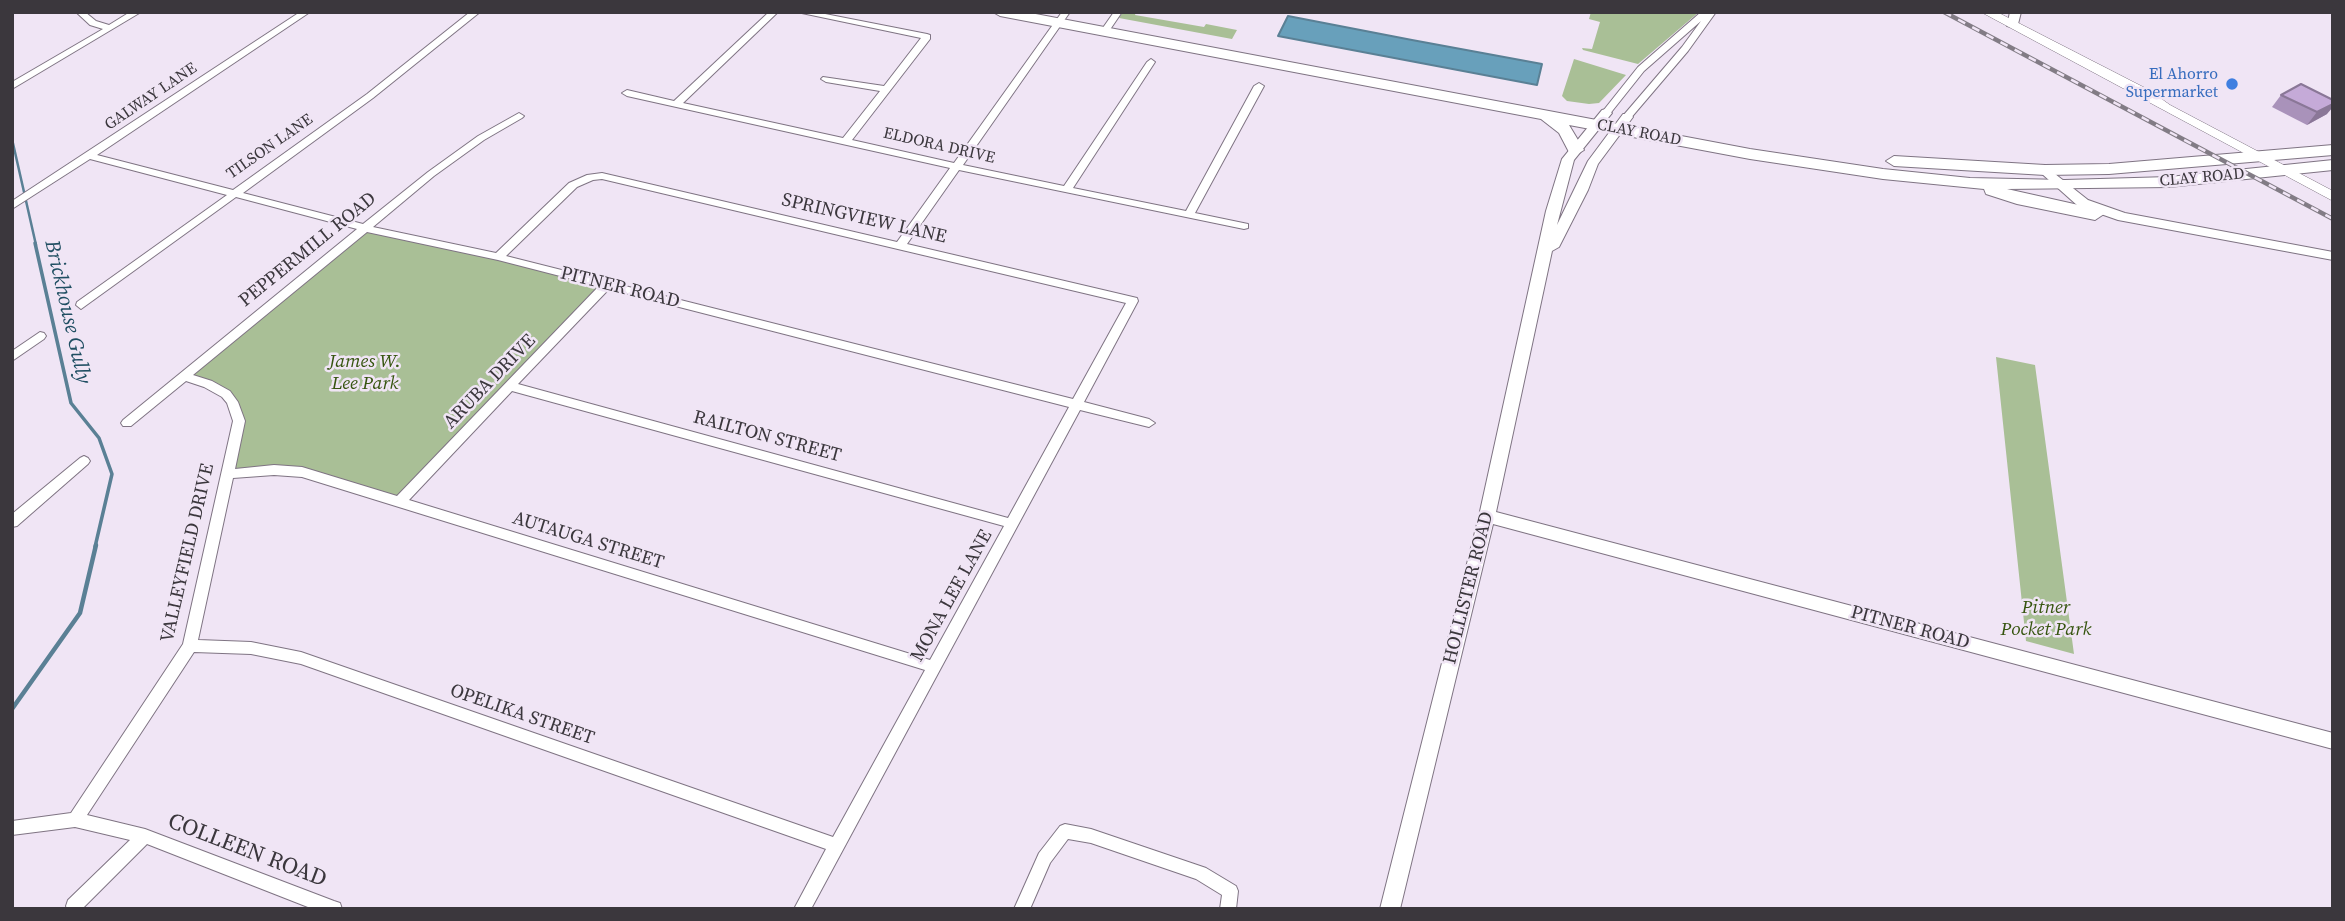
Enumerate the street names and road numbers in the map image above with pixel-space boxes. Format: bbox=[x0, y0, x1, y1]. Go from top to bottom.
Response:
street label: GALWAY LANE bbox=[101, 59, 201, 135]
street label: TILSON LANE bbox=[223, 110, 317, 184]
street label: CLAY ROAD bbox=[1595, 115, 1683, 151]
street label: ELDORA DRIVE bbox=[881, 124, 997, 168]
street label: CLAY ROAD bbox=[2159, 165, 2245, 191]
street label: PEPPERMILL ROAD bbox=[235, 188, 381, 312]
street label: SPRINGVIEW LANE bbox=[779, 189, 949, 249]
street label: PITNER ROAD bbox=[558, 262, 682, 314]
street label: ARUBA DRIVE bbox=[439, 330, 541, 434]
street label: RAILTON STREET bbox=[690, 406, 844, 468]
street label: VALLEYFIELD DRIVE bbox=[156, 461, 220, 645]
street label: AUTAUGA STREET bbox=[510, 507, 666, 575]
street label: HOLLISTER ROAD bbox=[1439, 509, 1499, 667]
street label: MONA LEE LANE bbox=[906, 526, 998, 666]
street label: PITNER ROAD bbox=[1848, 601, 1972, 655]
street label: OPELIKA STREET bbox=[447, 680, 597, 750]
street label: COLLEEN ROAD bbox=[164, 808, 330, 894]

